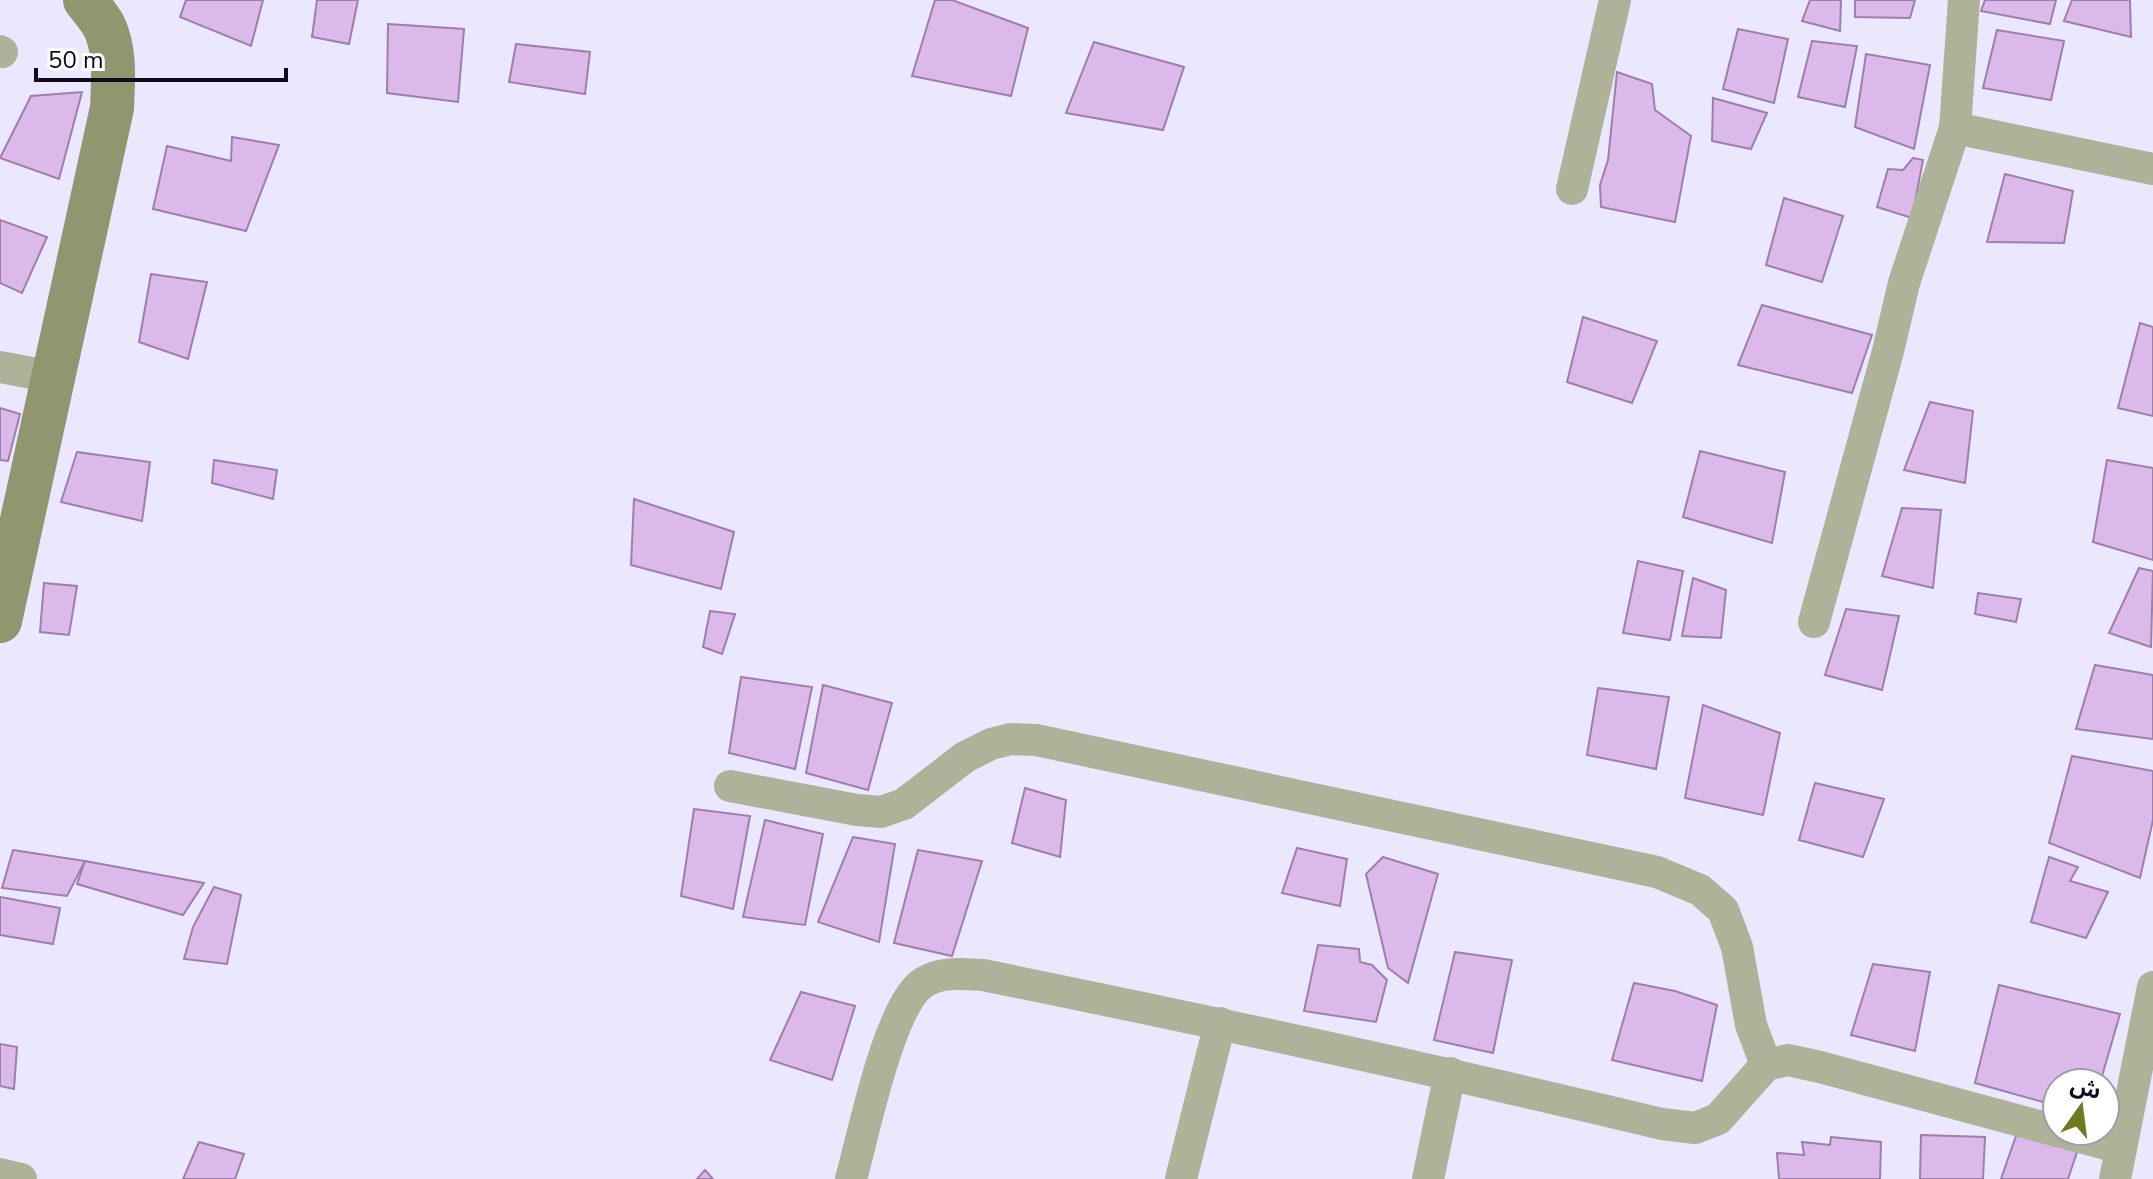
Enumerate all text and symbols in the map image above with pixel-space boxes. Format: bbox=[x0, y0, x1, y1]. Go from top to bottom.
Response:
scale bar bbox=[36, 32, 286, 82]
text: 50 m bbox=[48, 44, 104, 76]
north arrow bbox=[2041, 1067, 2121, 1147]
text: ش bbox=[2067, 1070, 2104, 1107]

